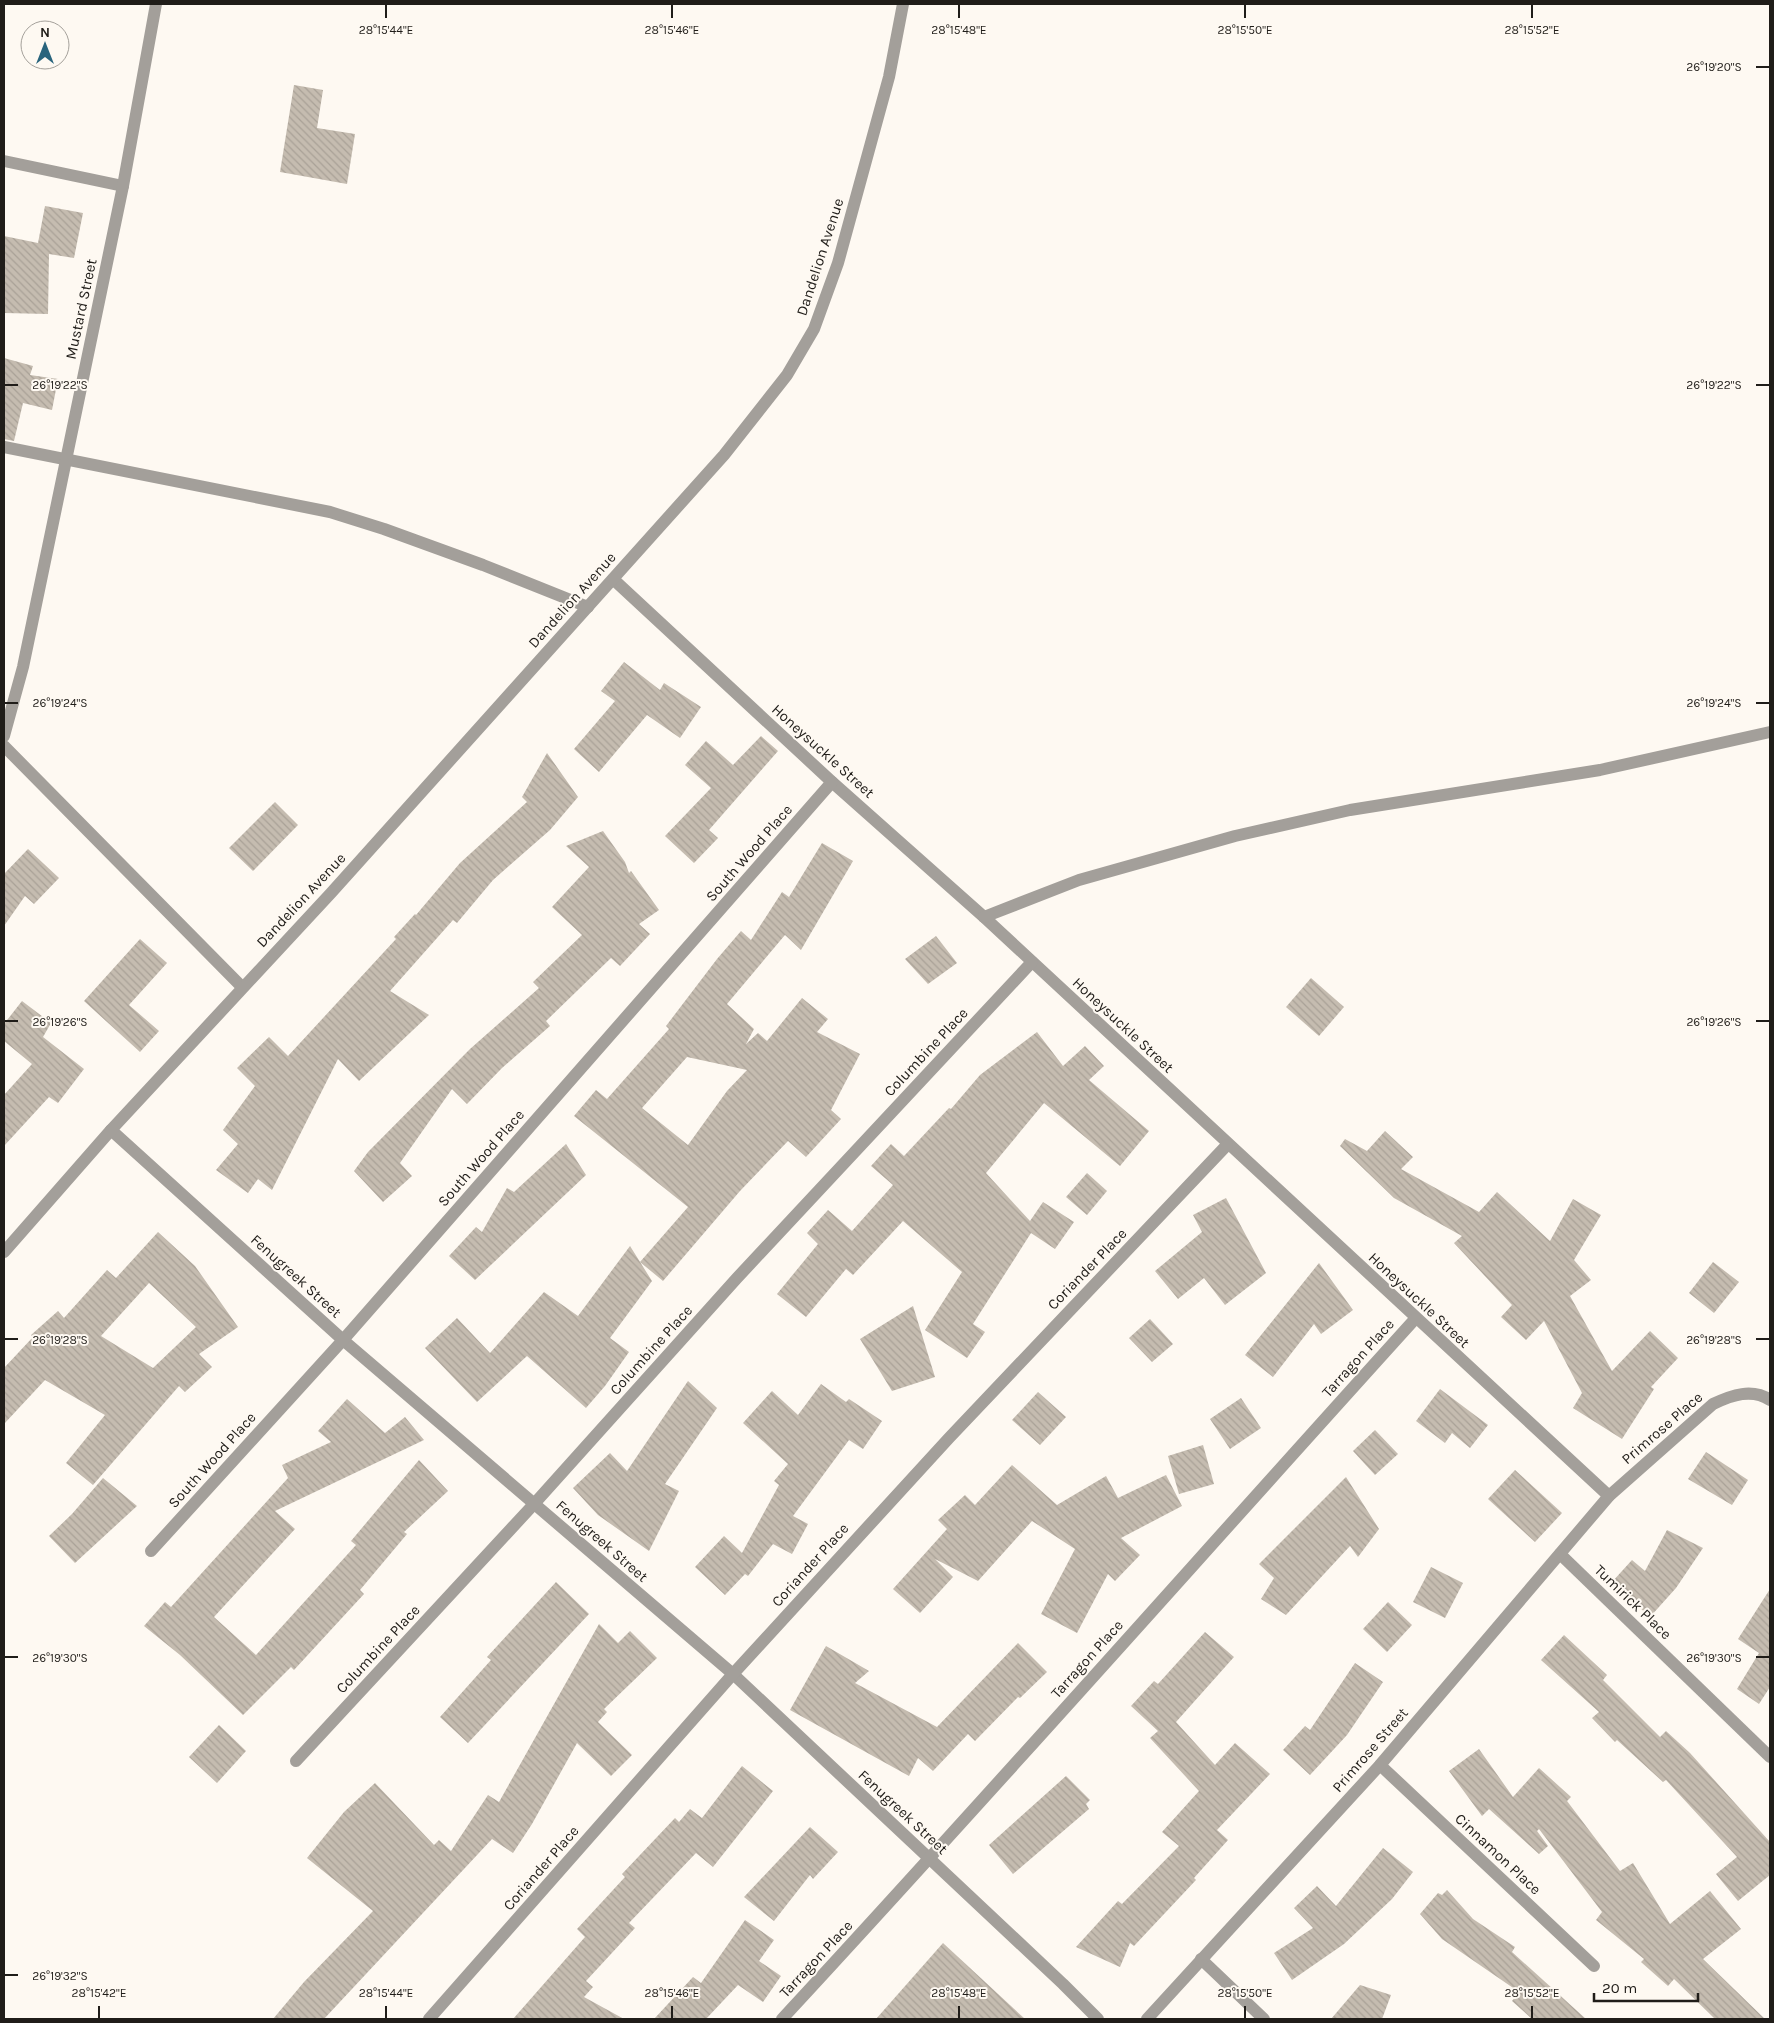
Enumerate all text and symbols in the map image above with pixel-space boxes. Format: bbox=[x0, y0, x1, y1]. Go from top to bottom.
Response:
north arrow bbox=[20, 20, 70, 70]
text: 28°15'44"E bbox=[359, 23, 413, 37]
text: 28°15'46"E bbox=[645, 23, 699, 37]
text: 28°15'48"E bbox=[931, 23, 987, 37]
text: 28°15'50"E bbox=[1217, 23, 1273, 37]
text: 28°15'52"E bbox=[1505, 23, 1559, 37]
text: N bbox=[40, 24, 50, 41]
text: 26°19'20"S bbox=[1686, 60, 1742, 74]
street label: Dandelion Avenue bbox=[792, 196, 848, 318]
street label: Mustard Street bbox=[62, 257, 101, 361]
text: 26°19'22"S bbox=[32, 378, 88, 392]
text: 26°19'22"S bbox=[1686, 378, 1742, 392]
street label: Dandelion Avenue bbox=[524, 548, 620, 652]
text: 26°19'24"S bbox=[32, 696, 88, 710]
text: 26°19'24"S bbox=[1686, 696, 1742, 710]
street label: Honeysuckle Street bbox=[768, 700, 878, 802]
street label: South Wood Place bbox=[702, 801, 796, 905]
street label: Dandelion Avenue bbox=[253, 849, 349, 951]
street label: Honeysuckle Street bbox=[1069, 973, 1178, 1077]
street label: Columbine Place bbox=[880, 1004, 972, 1100]
text: 26°19'26"S bbox=[32, 1015, 88, 1029]
text: 26°19'26"S bbox=[1686, 1015, 1742, 1029]
street label: South Wood Place bbox=[434, 1106, 528, 1210]
street label: Coriander Place bbox=[1044, 1224, 1130, 1314]
street label: Fenugreek Street bbox=[247, 1231, 345, 1322]
street label: Honeysuckle Street bbox=[1365, 1248, 1474, 1352]
street label: Columbine Place bbox=[606, 1301, 696, 1399]
street label: Tarragon Place bbox=[1318, 1315, 1398, 1401]
text: 26°19'28"S bbox=[32, 1333, 88, 1347]
text: 26°19'28"S bbox=[1686, 1333, 1742, 1347]
street label: Primrose Place bbox=[1618, 1388, 1706, 1468]
street label: South Wood Place bbox=[164, 1408, 260, 1512]
street label: Fenugreek Street bbox=[552, 1496, 652, 1586]
street label: Coriander Place bbox=[768, 1519, 852, 1611]
street label: Tumirick Place bbox=[1591, 1561, 1675, 1643]
street label: Columbine Place bbox=[332, 1601, 424, 1697]
street label: Tarragon Place bbox=[1047, 1616, 1127, 1702]
text: 26°19'30"S bbox=[32, 1651, 88, 1665]
text: 26°19'30"S bbox=[1686, 1651, 1742, 1665]
street label: Primrose Street bbox=[1328, 1704, 1412, 1796]
street label: Fenugreek Street bbox=[855, 1766, 952, 1858]
street label: Cinnamon Place bbox=[1451, 1810, 1545, 1898]
street label: Coriander Place bbox=[499, 1822, 583, 1914]
street label: Tarragon Place bbox=[776, 1917, 856, 2001]
text: 26°19'32"S bbox=[32, 1969, 88, 1983]
scale bar bbox=[1594, 1970, 1698, 2002]
text: 20 m bbox=[1602, 1979, 1637, 1997]
text: 28°15'42"E bbox=[72, 1986, 126, 2000]
text: 28°15'44"E bbox=[359, 1986, 413, 2000]
text: 28°15'46"E bbox=[645, 1986, 699, 2000]
text: 28°15'48"E bbox=[931, 1986, 987, 2000]
text: 28°15'50"E bbox=[1217, 1986, 1273, 2000]
text: 28°15'52"E bbox=[1505, 1986, 1559, 2000]

